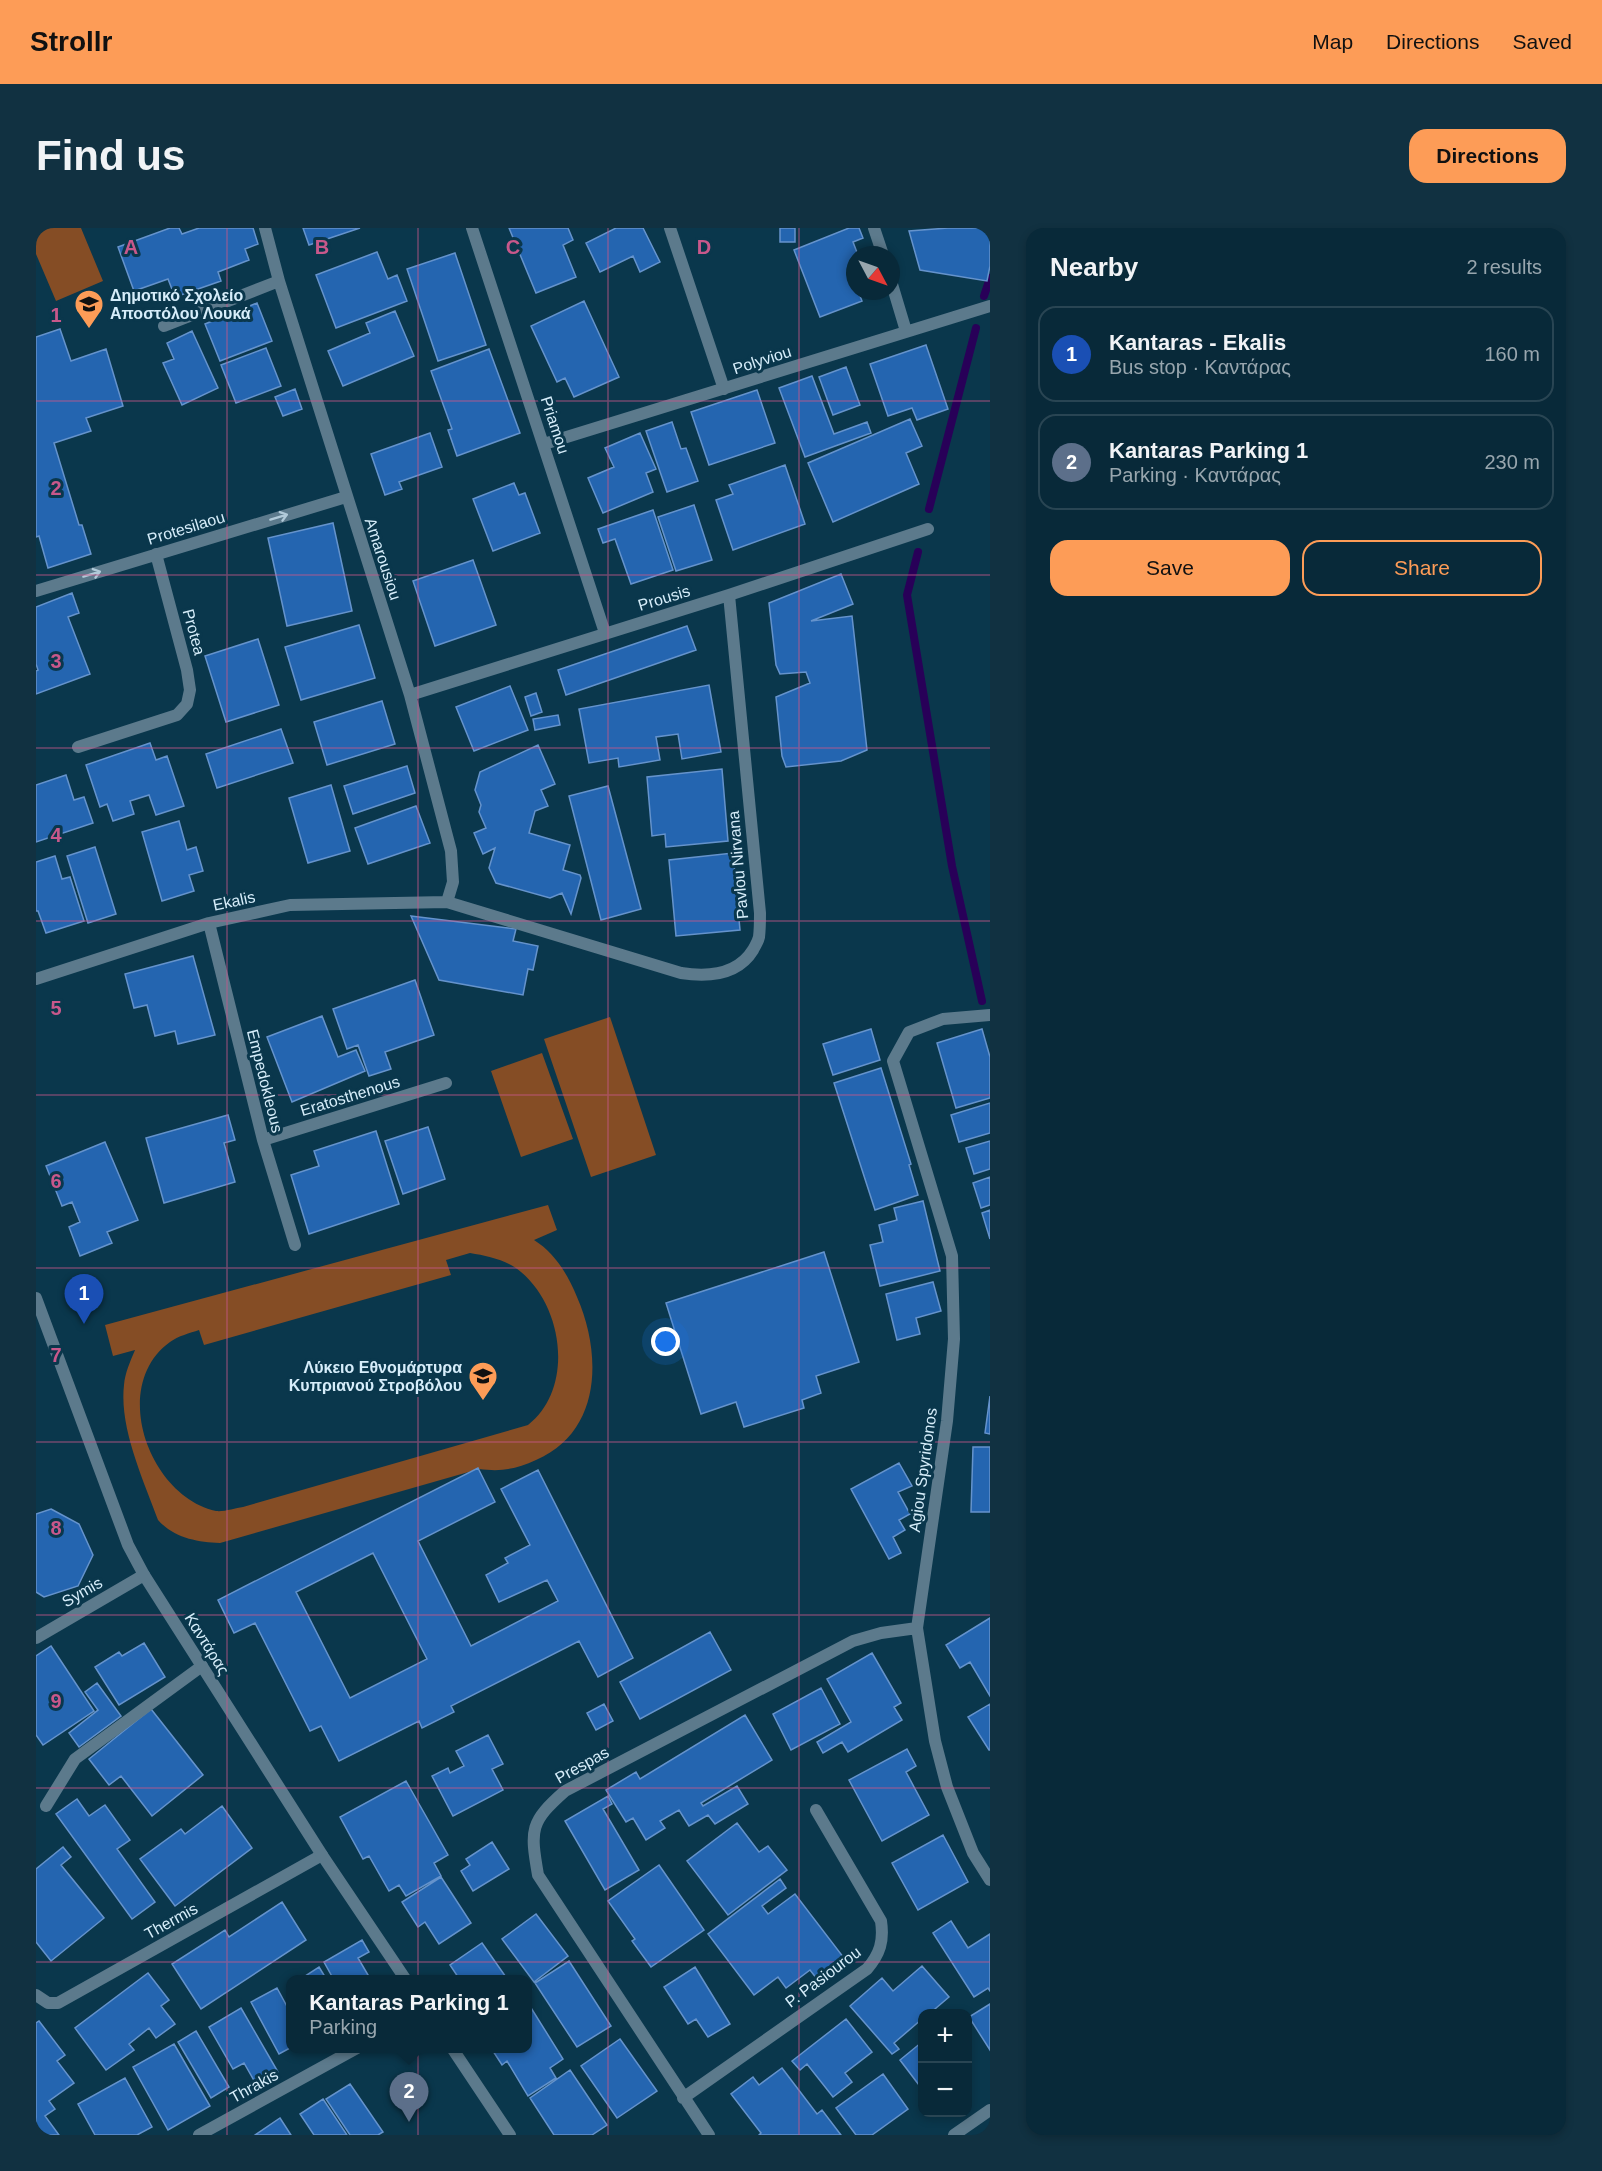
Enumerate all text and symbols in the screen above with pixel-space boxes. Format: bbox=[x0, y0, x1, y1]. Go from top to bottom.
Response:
text: Strollr bbox=[30, 26, 112, 57]
text: Map bbox=[1312, 30, 1353, 53]
text: Directions bbox=[1386, 30, 1479, 53]
text: Saved bbox=[1512, 30, 1572, 53]
button: Directions bbox=[1409, 129, 1566, 183]
text: Find us bbox=[36, 132, 185, 179]
text: A bbox=[124, 236, 138, 258]
text: B bbox=[315, 236, 329, 258]
text: C bbox=[506, 236, 520, 258]
text: D bbox=[697, 236, 711, 258]
north arrow bbox=[846, 246, 900, 300]
text: Nearby bbox=[1050, 252, 1138, 282]
text: 2 results bbox=[1466, 256, 1542, 278]
place label: Δημοτικό Σχολείο Αποστόλου Λουκά bbox=[110, 287, 251, 322]
school or university icon: Δημοτικό Σχολείο Αποστόλου Λουκά bbox=[73, 288, 105, 330]
text: 1 bbox=[50, 304, 62, 326]
text: Kantaras - Ekalis bbox=[1109, 330, 1286, 355]
street label: Polyviou bbox=[731, 343, 793, 377]
text: 1 bbox=[1066, 343, 1077, 365]
text: 160 m bbox=[1484, 343, 1540, 365]
text: Bus stop · Καντάρας bbox=[1109, 356, 1291, 378]
street label: Priamou bbox=[538, 394, 572, 456]
text: Kantaras Parking 1 bbox=[1109, 438, 1308, 463]
text: 2 bbox=[1066, 451, 1077, 473]
text: 230 m bbox=[1484, 451, 1540, 473]
text: Parking · Καντάρας bbox=[1109, 464, 1281, 486]
text: 2 bbox=[50, 477, 62, 499]
street label: Protesilaou bbox=[145, 508, 227, 548]
one-way arrow bbox=[269, 511, 288, 522]
street label: Amarousiou bbox=[362, 516, 404, 602]
button: Save bbox=[1050, 540, 1290, 596]
button: Share bbox=[1302, 540, 1542, 596]
one-way arrow bbox=[82, 567, 101, 578]
street label: Prousis bbox=[636, 582, 692, 614]
street label: Protea bbox=[180, 607, 208, 657]
text: 3 bbox=[50, 650, 62, 672]
street label: Pavlou Nirvana bbox=[725, 810, 751, 920]
text: 4 bbox=[50, 824, 62, 846]
street label: Ekalis bbox=[211, 888, 257, 914]
text: 5 bbox=[50, 997, 62, 1019]
street label: Empedokleous bbox=[244, 1028, 286, 1134]
street label: Eratosthenous bbox=[298, 1073, 402, 1119]
text: 6 bbox=[50, 1170, 62, 1192]
pin: 1 bbox=[64, 1274, 104, 1324]
your location bbox=[651, 1327, 680, 1356]
text: 7 bbox=[50, 1344, 62, 1366]
place label: Λύκειο Εθνομάρτυρα Κυπριανού Στροβόλου bbox=[289, 1359, 462, 1394]
school or university icon: Λύκειο Εθνομάρτυρα Κυπριανού Στροβόλου bbox=[467, 1360, 499, 1402]
street label: Agiou Spyridonos bbox=[906, 1407, 940, 1533]
text: 8 bbox=[50, 1517, 62, 1539]
street label: Symis bbox=[59, 1574, 105, 1610]
street label: Καντάρας bbox=[181, 1610, 233, 1678]
text: 9 bbox=[50, 1690, 62, 1712]
street label: Prespas bbox=[552, 1743, 612, 1787]
street label: Thermis bbox=[142, 1900, 200, 1942]
street label: P. Pasiourou bbox=[782, 1943, 864, 2011]
popup bbox=[286, 1975, 532, 2053]
text: Kantaras Parking 1 bbox=[309, 1990, 509, 2015]
map controls bbox=[918, 2009, 972, 2117]
button: + bbox=[918, 2009, 972, 2063]
text: Parking bbox=[309, 2016, 377, 2038]
button: − bbox=[918, 2063, 972, 2117]
street label: Thrakis bbox=[227, 2066, 281, 2106]
pin: 2 bbox=[390, 2072, 428, 2122]

